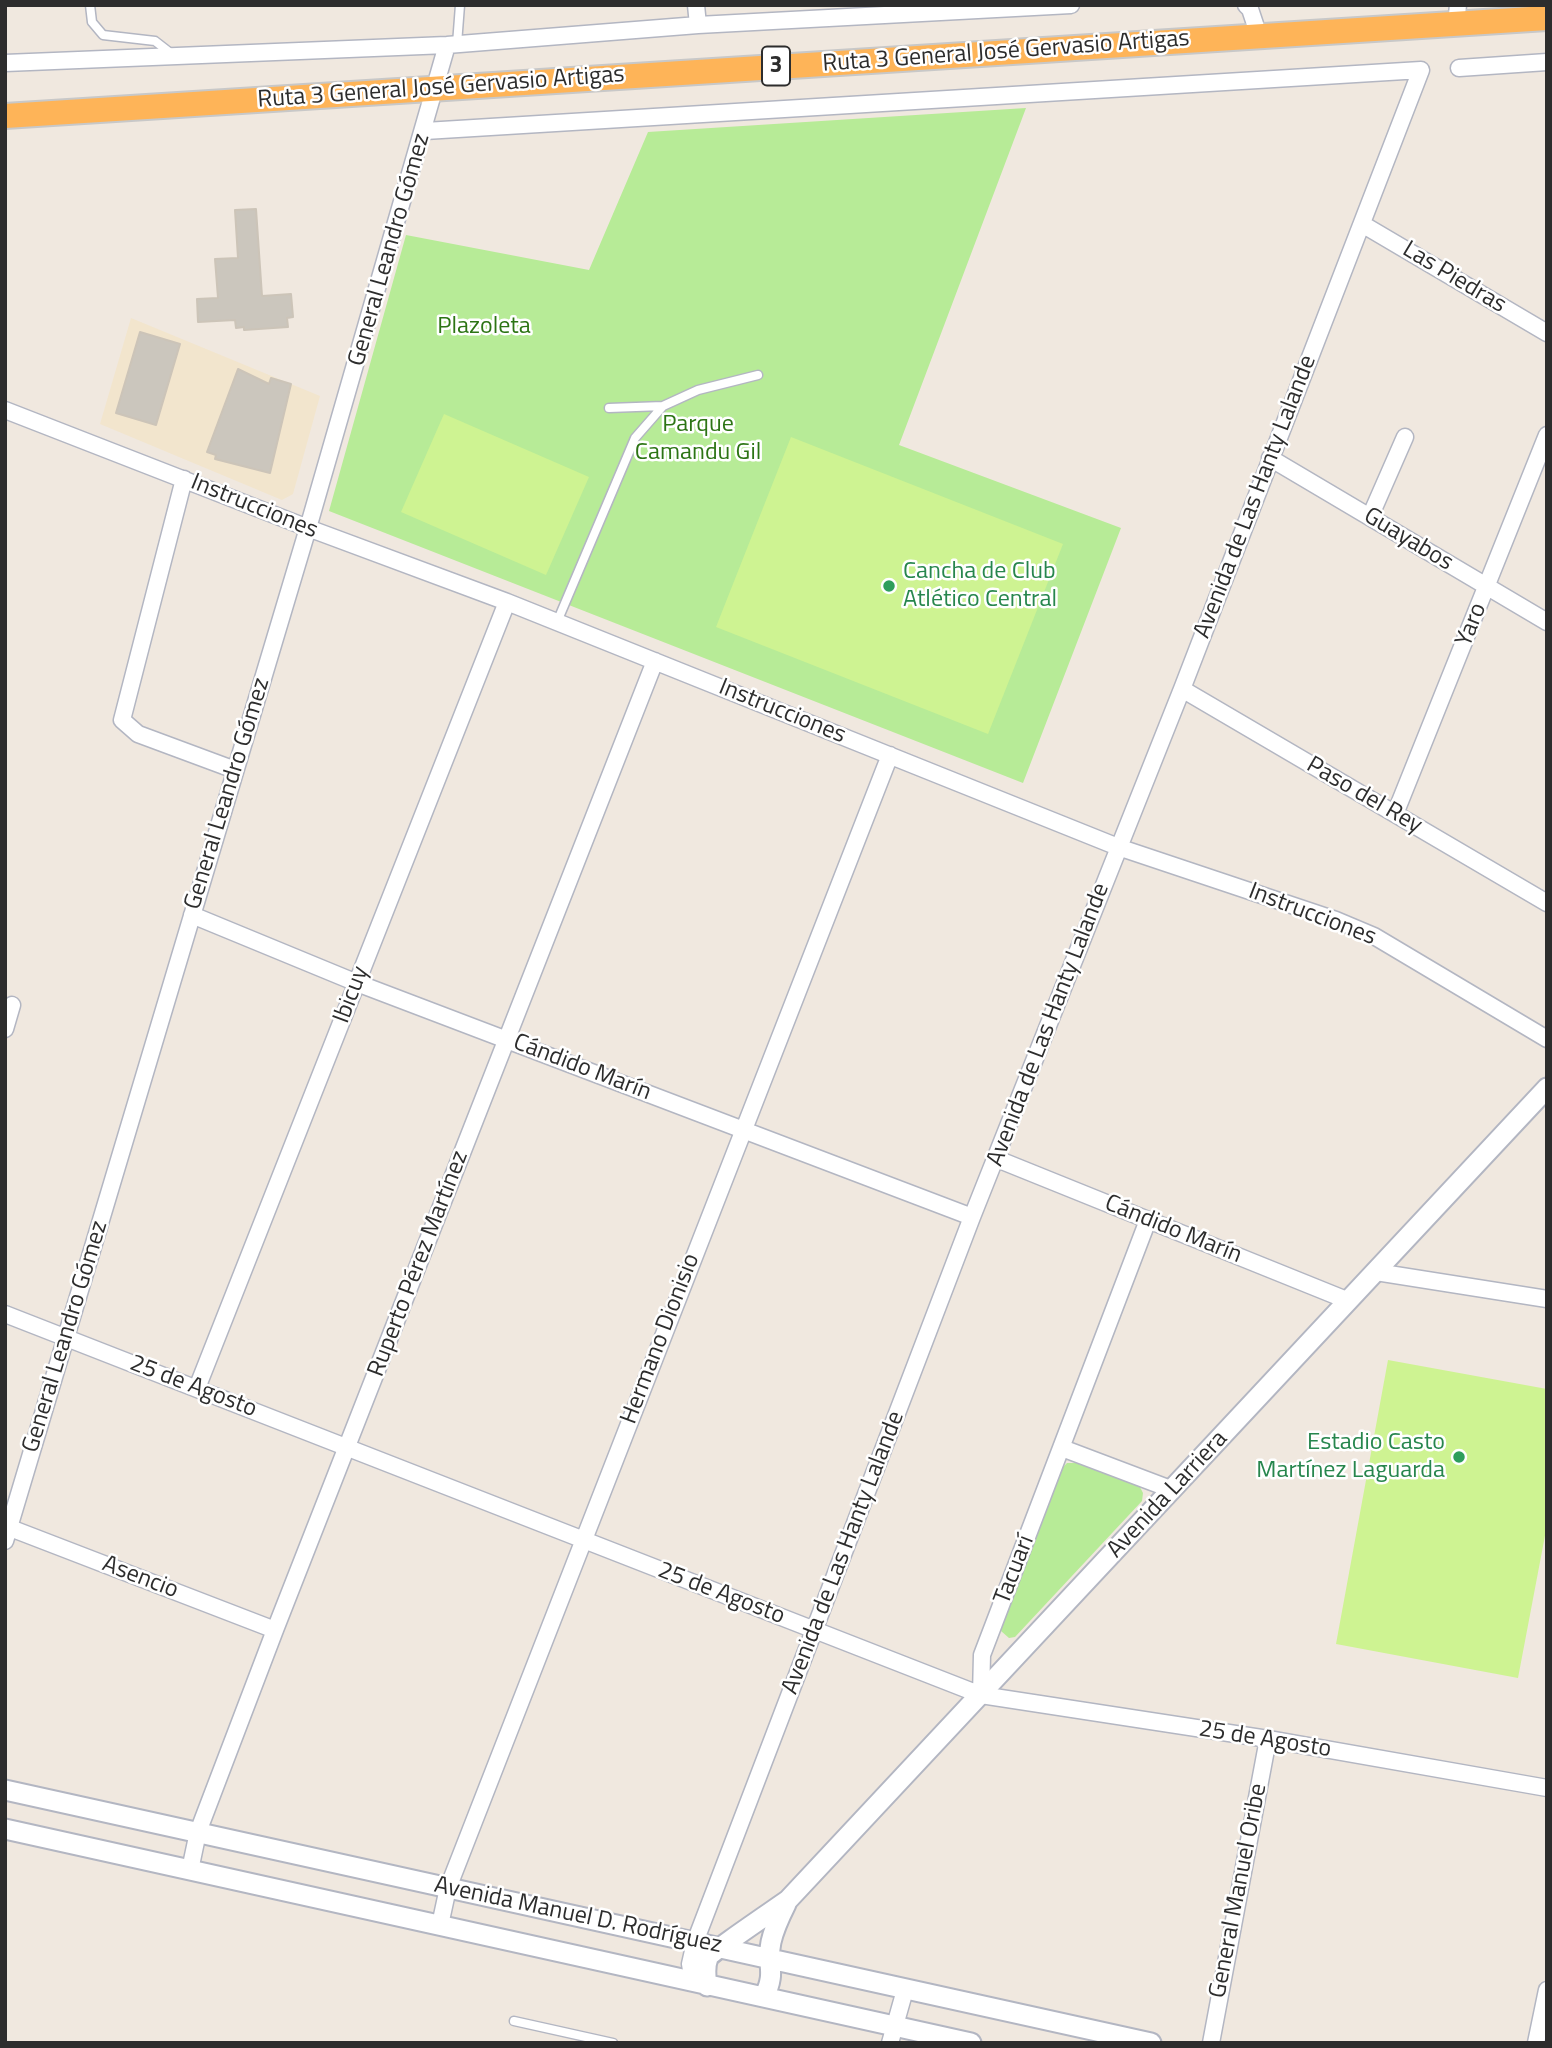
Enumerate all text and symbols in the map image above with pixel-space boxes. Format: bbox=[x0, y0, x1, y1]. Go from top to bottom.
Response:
street label: Ruta 3 General José Gervasio Artigas bbox=[822, 25, 1190, 79]
road number: 3 bbox=[762, 46, 790, 86]
street label: Ruta 3 General José Gervasio Artigas bbox=[257, 61, 625, 115]
street label: General Leandro Gómez bbox=[343, 130, 437, 370]
street label: Las Piedras bbox=[1397, 236, 1511, 320]
park label: Plazoleta bbox=[437, 313, 531, 341]
street label: Avenida de Las Hanty Lalande bbox=[1189, 352, 1323, 642]
park label: Parque Camandu Gil bbox=[635, 411, 761, 467]
street label: Instrucciones bbox=[186, 468, 322, 546]
street label: Guayabos bbox=[1358, 502, 1458, 578]
place label: Cancha de Club Atlético Central bbox=[903, 558, 1057, 614]
marker: Cancha de Club Atlético Central bbox=[881, 578, 897, 594]
street label: Yaro bbox=[1450, 599, 1494, 651]
street label: Instrucciones bbox=[714, 673, 850, 751]
street label: General Leandro Gómez bbox=[179, 675, 277, 913]
street label: Paso del Rey bbox=[1301, 751, 1427, 841]
street label: Instrucciones bbox=[1244, 877, 1380, 953]
street label: Avenida de Las Hanty Lalande bbox=[982, 880, 1116, 1170]
street label: Ibicuy bbox=[328, 962, 376, 1028]
street label: Cándido Marín bbox=[509, 1029, 655, 1107]
street label: Ruperto Pérez Martínez bbox=[363, 1147, 475, 1381]
street label: Cándido Marín bbox=[1100, 1189, 1246, 1271]
street label: General Leandro Gómez bbox=[17, 1218, 115, 1456]
street label: Hermano Dionisio bbox=[615, 1250, 707, 1428]
street label: 25 de Agosto bbox=[125, 1350, 261, 1424]
street label: Avenida de Las Hanty Lalande bbox=[777, 1408, 911, 1698]
street label: Avenida Larriera bbox=[1102, 1425, 1234, 1565]
place label: Estadio Casto Martínez Laguarda bbox=[1256, 1429, 1445, 1485]
marker: Estadio Casto Martínez Laguarda bbox=[1451, 1449, 1467, 1465]
street label: Tacuarí bbox=[989, 1532, 1041, 1608]
street label: Asencio bbox=[98, 1550, 182, 1606]
street label: 25 de Agosto bbox=[653, 1557, 789, 1631]
street label: 25 de Agosto bbox=[1197, 1715, 1333, 1765]
street label: General Manuel Oribe bbox=[1204, 1781, 1274, 2001]
street label: Avenida Manuel D. Rodríguez bbox=[432, 1871, 724, 1961]

